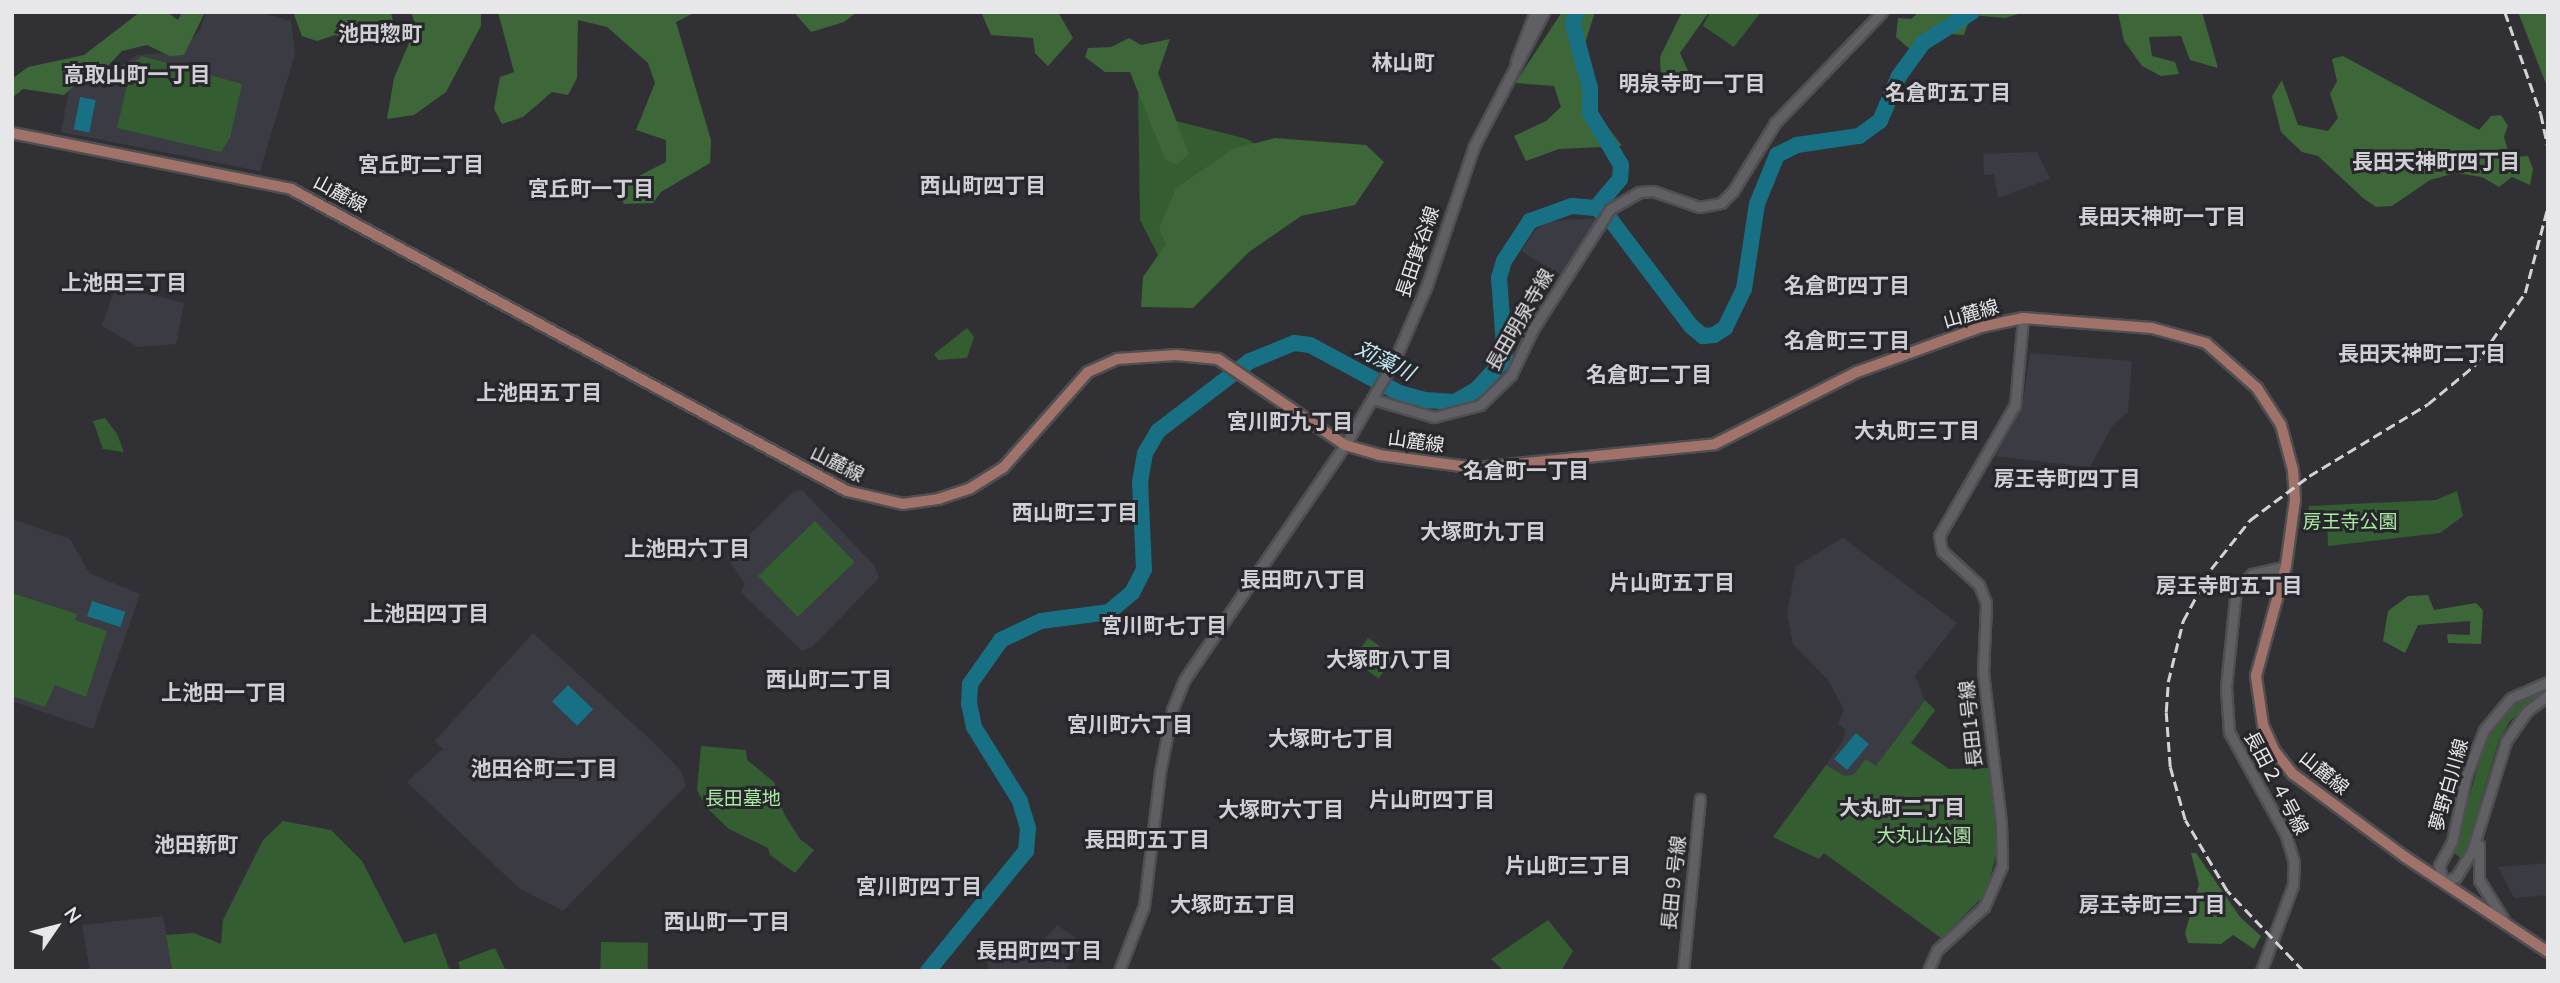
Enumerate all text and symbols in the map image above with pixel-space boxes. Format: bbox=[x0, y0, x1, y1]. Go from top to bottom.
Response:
district label: 池田惣町 bbox=[338, 20, 422, 46]
district label: 林山町 bbox=[1372, 49, 1434, 75]
district label: 高取山町一丁目 bbox=[64, 61, 210, 87]
district label: 明泉寺町一丁目 bbox=[1619, 70, 1765, 96]
district label: 名倉町五丁目 bbox=[1885, 79, 2011, 105]
district label: 長田天神町四丁目 bbox=[2352, 148, 2520, 174]
district label: 宮丘町二丁目 bbox=[358, 151, 484, 177]
street label: 山麓線 bbox=[309, 171, 371, 217]
district label: 西山町四丁目 bbox=[920, 172, 1046, 198]
district label: 宮丘町一丁目 bbox=[528, 175, 654, 201]
street label: 長田箕谷線 bbox=[1392, 203, 1444, 301]
district label: 長田天神町一丁目 bbox=[2078, 203, 2246, 229]
street label: 長田明泉寺線 bbox=[1482, 265, 1558, 375]
district label: 上池田三丁目 bbox=[61, 269, 187, 295]
district label: 名倉町四丁目 bbox=[1784, 272, 1910, 298]
street label: 山麓線 bbox=[1940, 295, 2002, 333]
district label: 名倉町三丁目 bbox=[1784, 327, 1910, 353]
water label: 苅藻川 bbox=[1351, 335, 1419, 385]
district label: 長田天神町二丁目 bbox=[2338, 340, 2506, 366]
district label: 名倉町二丁目 bbox=[1586, 361, 1712, 387]
district label: 上池田五丁目 bbox=[476, 379, 602, 405]
district label: 宮川町九丁目 bbox=[1227, 408, 1353, 434]
district label: 大丸町三丁目 bbox=[1854, 417, 1980, 443]
street label: 山麓線 bbox=[1386, 427, 1446, 457]
street label: 山麓線 bbox=[806, 441, 868, 487]
district label: 名倉町一丁目 bbox=[1463, 457, 1589, 483]
district label: 房王寺町四丁目 bbox=[1994, 465, 2140, 491]
district label: 西山町三丁目 bbox=[1012, 499, 1138, 525]
park label: 房王寺公園 bbox=[2303, 511, 2397, 533]
district label: 大塚町九丁目 bbox=[1420, 518, 1546, 544]
district label: 上池田六丁目 bbox=[624, 535, 750, 561]
district label: 長田町八丁目 bbox=[1240, 566, 1366, 592]
district label: 片山町五丁目 bbox=[1609, 569, 1735, 595]
district label: 房王寺町五丁目 bbox=[2156, 572, 2302, 598]
district label: 上池田四丁目 bbox=[363, 600, 489, 626]
district label: 宮川町七丁目 bbox=[1101, 612, 1227, 638]
district label: 大塚町八丁目 bbox=[1326, 646, 1452, 672]
district label: 西山町二丁目 bbox=[766, 666, 892, 692]
district label: 上池田一丁目 bbox=[161, 679, 287, 705]
street label: 長田1号線 bbox=[1955, 679, 1987, 769]
district label: 宮川町六丁目 bbox=[1067, 711, 1193, 737]
district label: 大塚町七丁目 bbox=[1268, 725, 1394, 751]
street label: 長田２４号線 bbox=[2239, 727, 2313, 839]
street label: 夢野白川線 bbox=[2425, 736, 2473, 834]
street label: 山麓線 bbox=[2295, 746, 2353, 800]
district label: 池田谷町二丁目 bbox=[471, 755, 617, 781]
district label: 片山町四丁目 bbox=[1369, 786, 1495, 812]
park label: 長田墓地 bbox=[705, 788, 781, 810]
district label: 大丸町二丁目 bbox=[1839, 794, 1965, 820]
district label: 大塚町六丁目 bbox=[1218, 796, 1344, 822]
park label: 大丸山公園 bbox=[1877, 825, 1971, 847]
district label: 長田町五丁目 bbox=[1084, 826, 1210, 852]
district label: 池田新町 bbox=[154, 831, 238, 857]
street label: 長田９号線 bbox=[1658, 835, 1690, 931]
district label: 片山町三丁目 bbox=[1505, 852, 1631, 878]
district label: 宮川町四丁目 bbox=[856, 873, 982, 899]
district label: 大塚町五丁目 bbox=[1170, 891, 1296, 917]
district label: 房王寺町三丁目 bbox=[2079, 891, 2225, 917]
north arrow bbox=[21, 892, 91, 962]
text: N bbox=[59, 902, 87, 928]
district label: 西山町一丁目 bbox=[664, 908, 790, 934]
district label: 長田町四丁目 bbox=[976, 937, 1102, 963]

